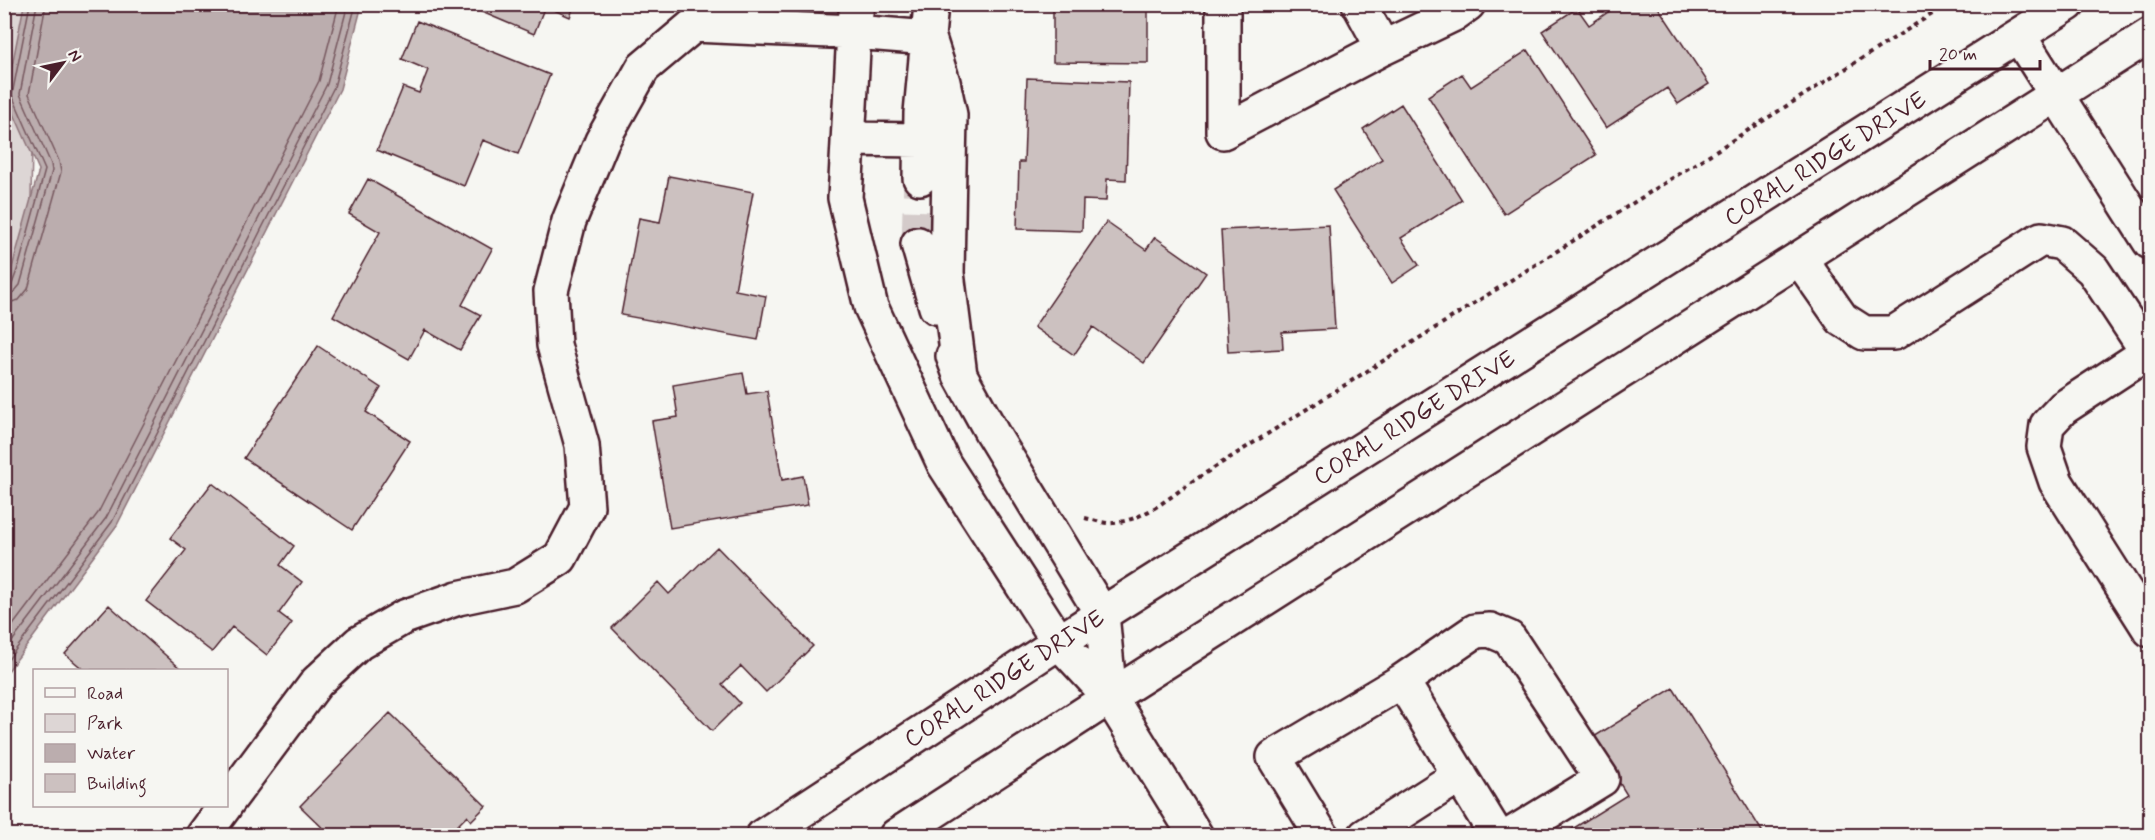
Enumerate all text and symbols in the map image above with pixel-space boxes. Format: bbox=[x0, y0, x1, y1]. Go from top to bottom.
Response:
north arrow bbox=[33, 33, 93, 93]
scale bar bbox=[1930, 33, 2040, 71]
text: 20 m bbox=[1939, 43, 1977, 67]
text: N bbox=[63, 46, 86, 66]
street label: CORAL RIDGE DRIVE bbox=[1719, 84, 1933, 234]
street label: CORAL RIDGE DRIVE bbox=[1308, 343, 1522, 493]
street label: CORAL RIDGE DRIVE bbox=[899, 603, 1111, 756]
legend bbox=[33, 669, 228, 807]
text: Road bbox=[87, 682, 123, 706]
text: Park bbox=[87, 712, 123, 736]
text: Water bbox=[87, 742, 136, 766]
text: Building bbox=[87, 772, 147, 798]

